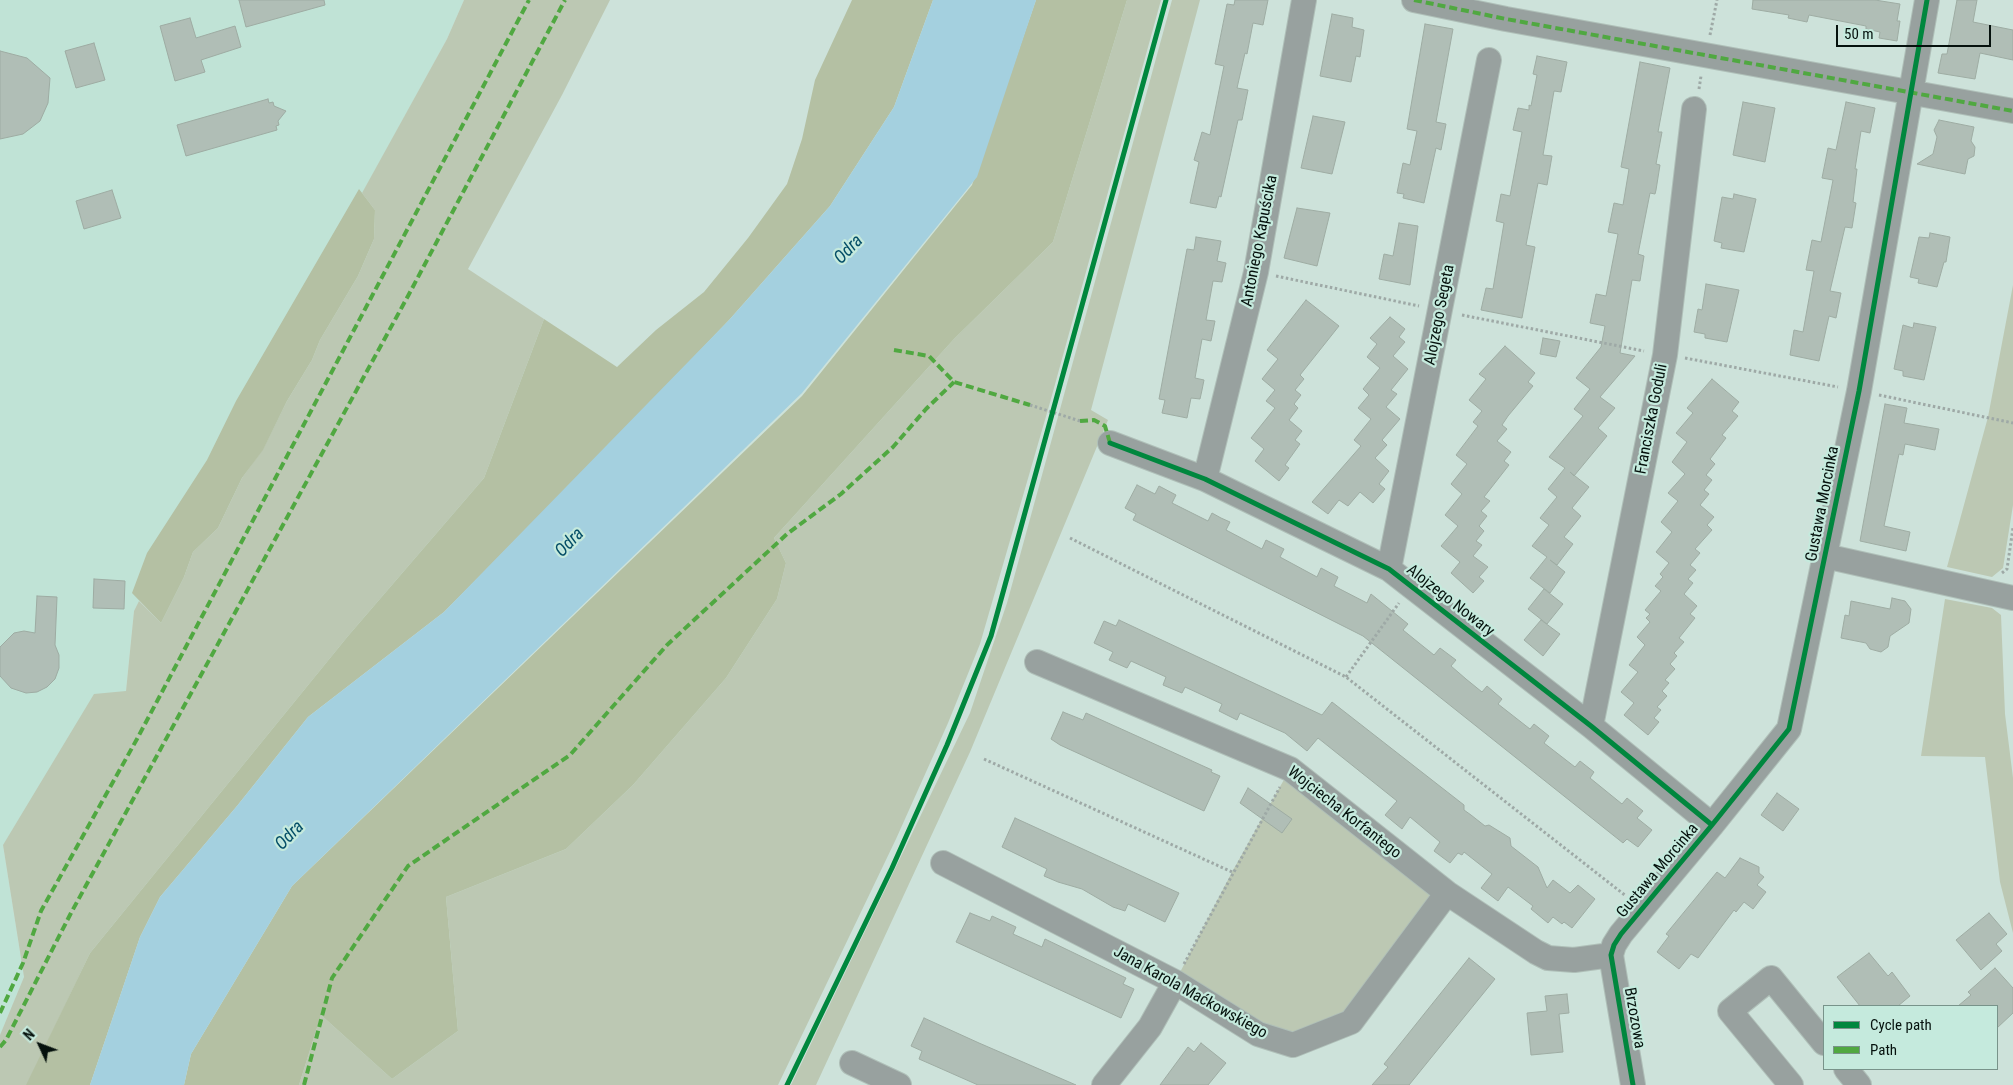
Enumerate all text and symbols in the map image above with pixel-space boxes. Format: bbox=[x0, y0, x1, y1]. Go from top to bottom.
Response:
scale bar bbox=[1838, 15, 1993, 47]
text: 50 m bbox=[1844, 25, 1874, 43]
street label: Antoniego Kapuścika bbox=[1238, 174, 1282, 308]
water label: Odra bbox=[830, 231, 868, 269]
street label: Alojzego Segeta bbox=[1421, 263, 1459, 367]
street label: Franciszka Goduli bbox=[1632, 362, 1672, 476]
street label: Gustawa Morcinka bbox=[1802, 445, 1844, 563]
water label: Odra bbox=[551, 524, 589, 562]
street label: Alojzego Nowary bbox=[1402, 561, 1498, 641]
street label: Wojciecha Korfantego bbox=[1283, 763, 1405, 863]
water label: Odra bbox=[271, 817, 309, 855]
street label: Gustawa Morcinka bbox=[1613, 820, 1703, 922]
street label: Jana Karola Maćkowskiego bbox=[1110, 943, 1270, 1043]
street label: Brzozowa bbox=[1619, 986, 1649, 1050]
legend bbox=[1823, 1005, 1998, 1070]
text: Cycle path bbox=[1870, 1016, 1932, 1034]
north arrow bbox=[15, 1020, 65, 1070]
text: N bbox=[20, 1026, 38, 1043]
text: Path bbox=[1870, 1041, 1897, 1059]

